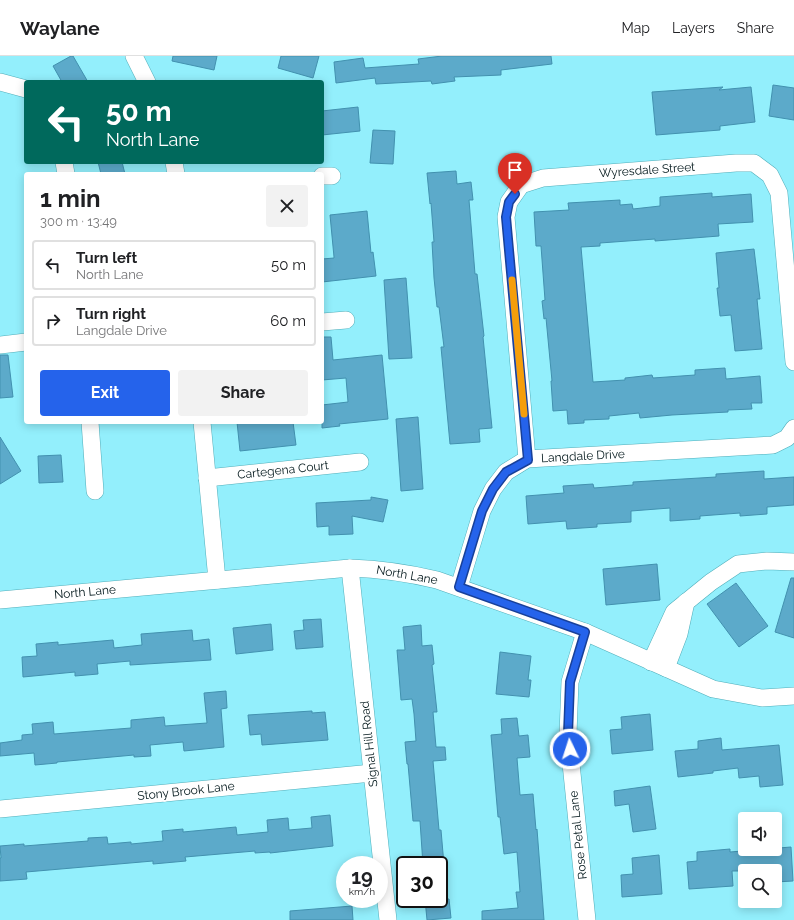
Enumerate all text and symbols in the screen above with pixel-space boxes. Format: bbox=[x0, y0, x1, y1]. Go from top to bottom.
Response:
text: Waylane bbox=[20, 17, 100, 39]
text: Map bbox=[622, 20, 650, 36]
text: Layers bbox=[672, 20, 715, 36]
text: Share bbox=[737, 20, 774, 36]
text: 50 m bbox=[106, 95, 172, 128]
icon: left bbox=[40, 96, 92, 148]
text: North Lane bbox=[106, 129, 199, 150]
pin bbox=[498, 153, 532, 194]
icon: arrive bbox=[504, 159, 526, 181]
street label: Wyresdale Street bbox=[598, 160, 696, 180]
text: 1 min bbox=[40, 184, 101, 213]
button: close bbox=[266, 185, 308, 227]
text: 300 m · 13:49 bbox=[40, 214, 117, 229]
text: Turn left bbox=[76, 249, 137, 267]
icon: left bbox=[42, 254, 64, 276]
text: 50 m bbox=[271, 256, 306, 274]
text: North Lane bbox=[76, 267, 143, 282]
text: Turn right bbox=[76, 305, 146, 323]
icon: right bbox=[42, 310, 64, 332]
text: 60 m bbox=[270, 312, 306, 330]
text: Langdale Drive bbox=[76, 323, 167, 338]
button: Exit bbox=[40, 370, 170, 416]
button: Share bbox=[178, 370, 308, 416]
street label: Langdale Drive bbox=[541, 447, 625, 465]
street label: Cartegena Court bbox=[237, 458, 329, 482]
street label: North Lane bbox=[375, 563, 439, 587]
street label: North Lane bbox=[53, 582, 117, 602]
street label: Signal Hill Road bbox=[358, 700, 380, 788]
position arrow bbox=[549, 728, 591, 770]
street label: Stony Brook Lane bbox=[137, 779, 235, 803]
street label: Rose Petal Lane bbox=[566, 790, 590, 880]
map controls bbox=[738, 812, 782, 908]
button: sound bbox=[738, 812, 782, 856]
speed limit sign: 30 bbox=[396, 856, 448, 908]
button: search bbox=[738, 864, 782, 908]
text: 19 bbox=[351, 865, 373, 889]
text: km/h bbox=[349, 886, 375, 897]

